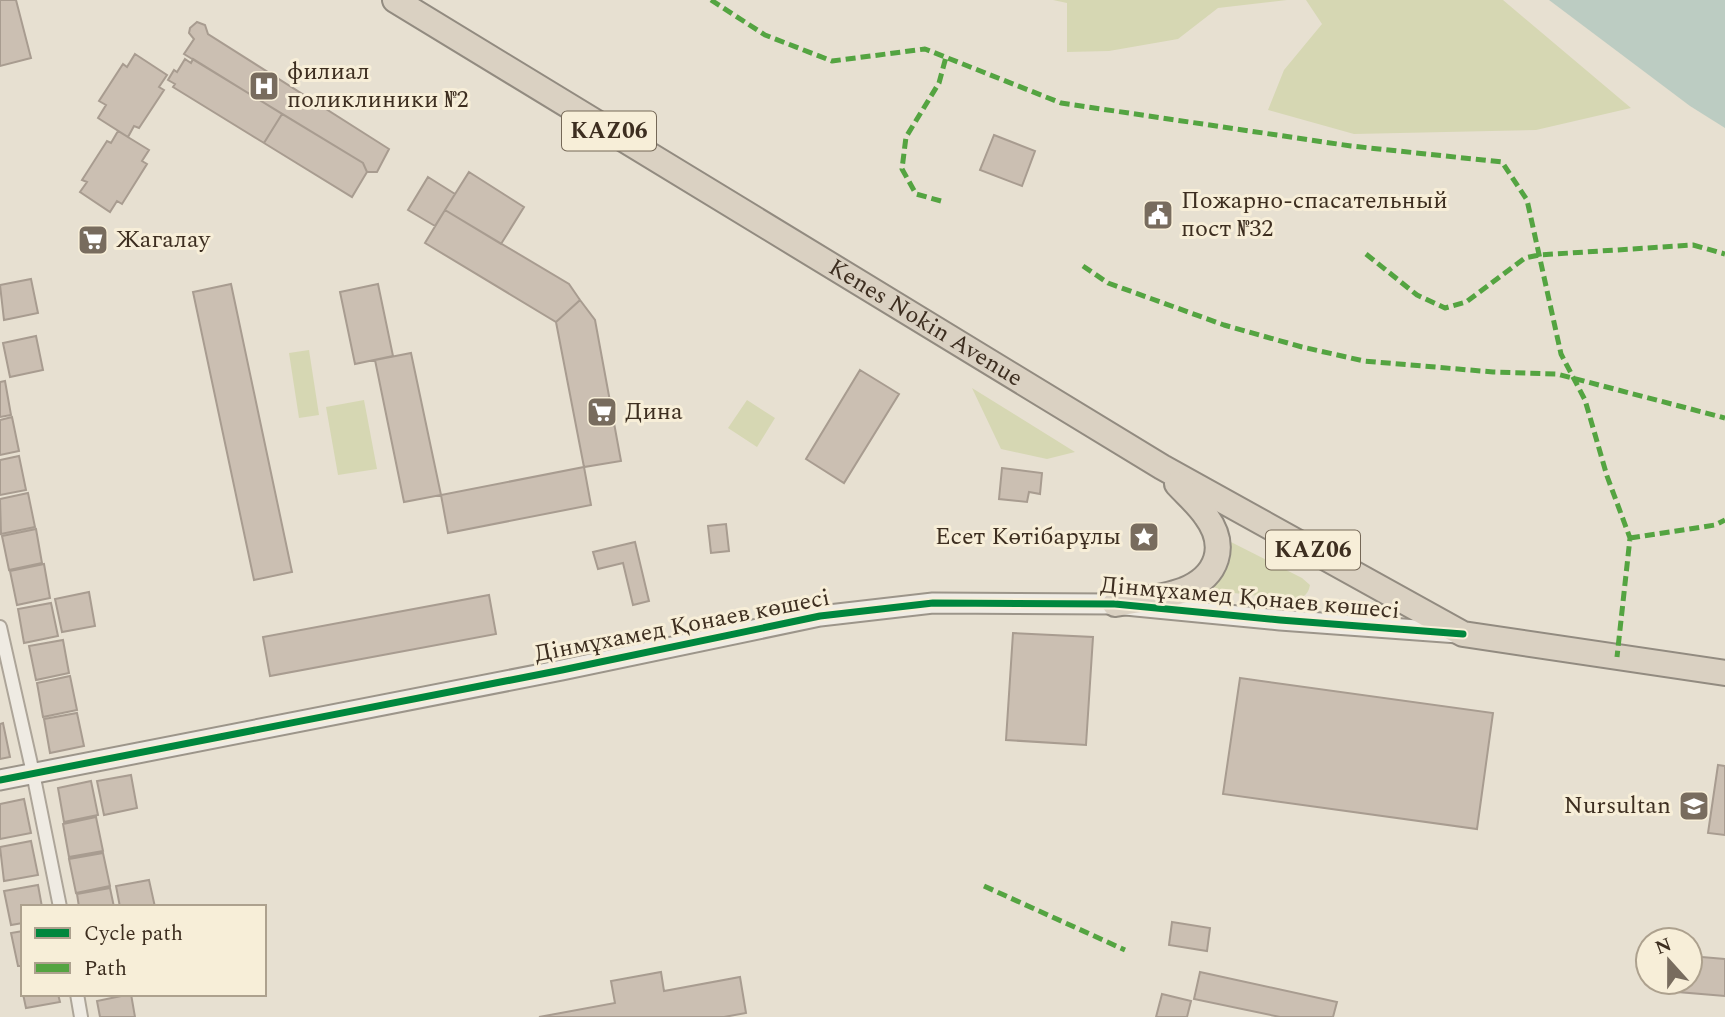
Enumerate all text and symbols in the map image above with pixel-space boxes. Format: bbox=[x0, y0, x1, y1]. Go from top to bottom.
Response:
place label: филиал поликлиники №2 bbox=[287, 54, 469, 118]
hospital icon: филиал поликлиники №2 bbox=[247, 69, 281, 103]
road number: KАZ06 bbox=[562, 112, 656, 150]
place label: Пожарно-спасательный пост №32 bbox=[1181, 183, 1448, 247]
public building icon: Пожарно-спасательный пост №32 bbox=[1141, 198, 1175, 232]
place label: Жагалау bbox=[116, 222, 212, 258]
supermarket icon: Жагалау bbox=[76, 223, 110, 257]
street label: Kenes Nokin Avenue bbox=[821, 250, 1030, 396]
place label: Дина bbox=[625, 394, 683, 430]
supermarket icon: Дина bbox=[585, 395, 619, 429]
place label: Есет Көтібарұлы bbox=[935, 519, 1121, 555]
place icon: Есет Көтібарұлы bbox=[1127, 520, 1161, 554]
road number: KАZ06 bbox=[1266, 530, 1360, 570]
street label: Дінмұхамед Қонаев көшесі bbox=[1099, 567, 1401, 629]
street label: Дінмұхамед Қонаев көшесі bbox=[531, 580, 833, 672]
place label: Nursultan bbox=[1564, 788, 1671, 824]
school or university icon: Nursultan bbox=[1677, 789, 1711, 823]
legend bbox=[21, 905, 266, 996]
text: Cycle path bbox=[84, 918, 183, 950]
north arrow bbox=[1634, 926, 1704, 996]
text: N bbox=[1651, 930, 1676, 963]
text: Path bbox=[84, 953, 127, 985]

